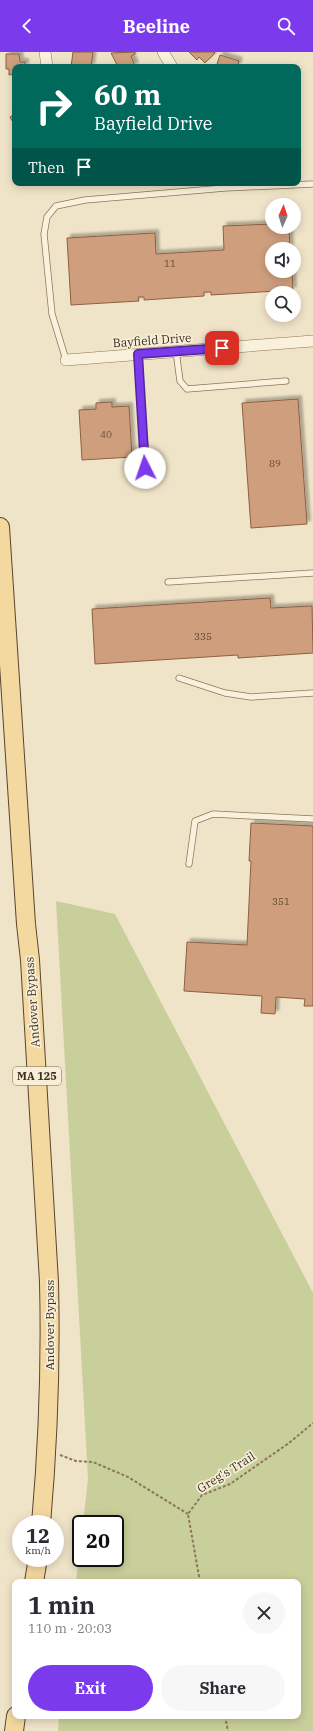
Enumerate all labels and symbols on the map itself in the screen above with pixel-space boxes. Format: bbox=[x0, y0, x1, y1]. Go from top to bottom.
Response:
north arrow bbox=[265, 198, 301, 234]
house number: 11 bbox=[164, 257, 176, 270]
street label: Bayfield Drive bbox=[112, 330, 192, 350]
pin bbox=[205, 331, 239, 365]
house number: 40 bbox=[100, 428, 112, 441]
position arrow bbox=[124, 447, 166, 489]
house number: 89 bbox=[269, 457, 281, 470]
house number: 335 bbox=[194, 630, 212, 643]
house number: 351 bbox=[272, 895, 290, 908]
street label: Andover Bypass bbox=[21, 956, 43, 1048]
road number: MA 125 bbox=[13, 1067, 61, 1085]
street label: Andover Bypass bbox=[42, 1280, 57, 1370]
street label: Greg's Trail bbox=[194, 1448, 258, 1496]
speed limit sign: 20 bbox=[72, 1515, 124, 1567]

